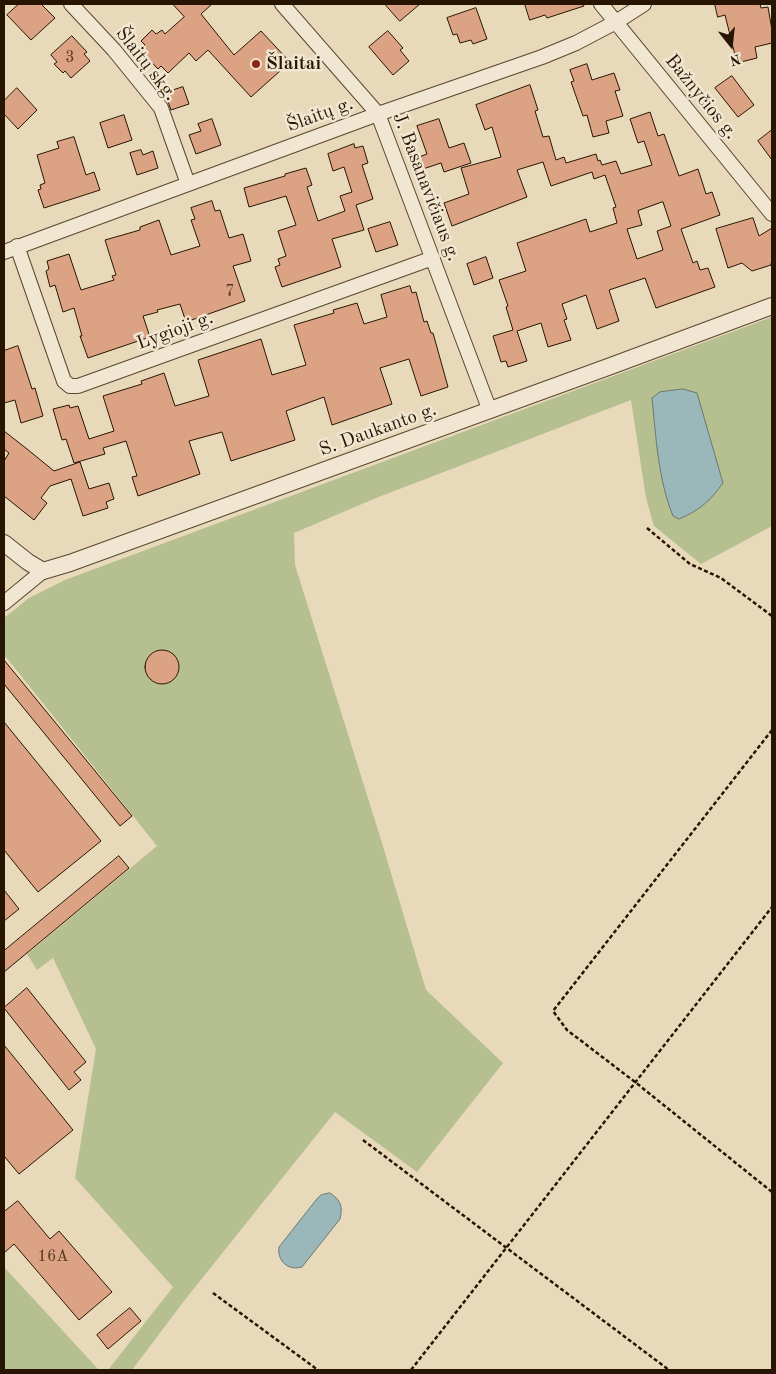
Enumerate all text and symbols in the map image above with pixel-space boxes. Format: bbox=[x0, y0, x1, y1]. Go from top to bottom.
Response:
north arrow bbox=[706, 20, 756, 70]
street label: Šlaitų skg. bbox=[110, 23, 182, 105]
house number: 3 bbox=[65, 48, 75, 68]
street label: Bažnyčios g. bbox=[660, 50, 742, 144]
text: N bbox=[728, 51, 742, 68]
place label: Šlaitai bbox=[266, 53, 321, 75]
marker: Šlaitai bbox=[250, 58, 262, 70]
street label: Šlaitų g. bbox=[284, 92, 356, 138]
street label: J. Basanavičiaus g. bbox=[387, 109, 465, 265]
house number: 7 bbox=[225, 282, 235, 302]
street label: Lygioji g. bbox=[134, 307, 216, 355]
street label: S. Daukanto g. bbox=[316, 398, 440, 462]
house number: 16A bbox=[38, 1247, 68, 1267]

